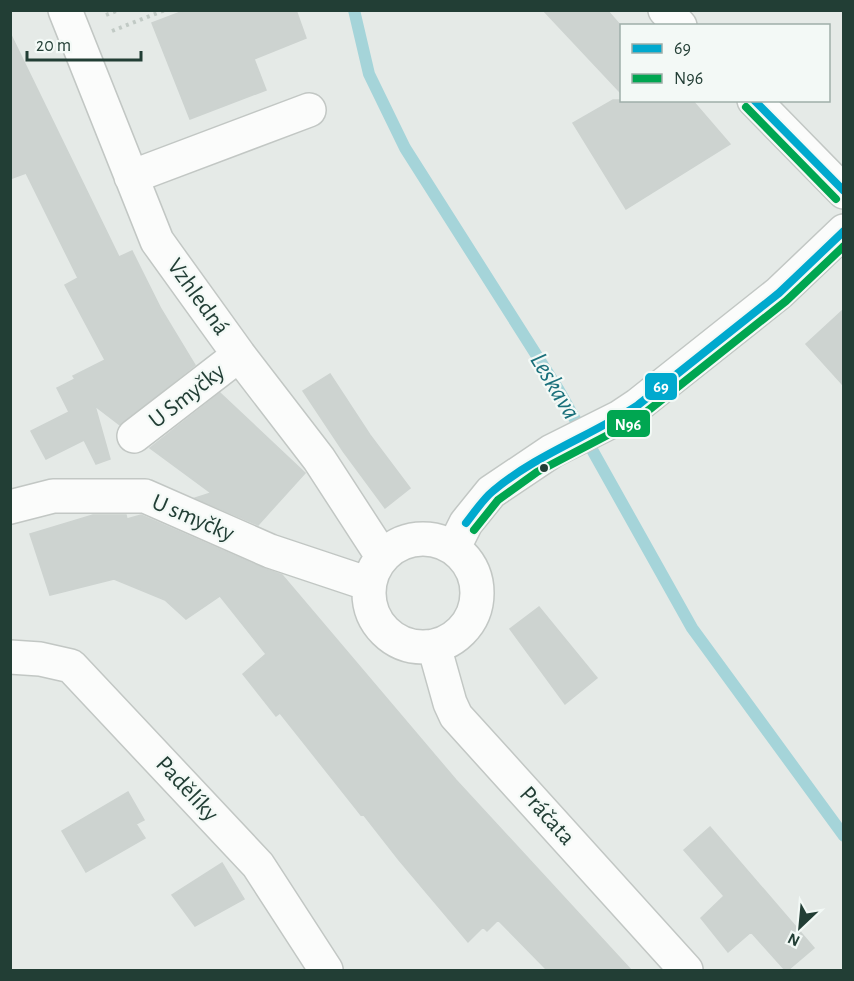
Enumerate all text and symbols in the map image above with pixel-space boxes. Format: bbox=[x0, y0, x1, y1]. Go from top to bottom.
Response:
scale bar bbox=[27, 24, 141, 62]
legend bbox=[620, 24, 830, 102]
text: 20 m bbox=[36, 37, 71, 55]
text: 69 bbox=[674, 40, 691, 58]
text: N96 bbox=[674, 70, 703, 88]
street label: Vzhledná bbox=[162, 254, 234, 340]
water label: Leskava bbox=[525, 348, 585, 424]
street label: U Smyčky bbox=[144, 359, 230, 433]
line badge: 69 bbox=[644, 372, 678, 401]
text: 69 bbox=[653, 379, 669, 395]
line badge: N96 bbox=[606, 409, 651, 438]
text: N96 bbox=[615, 417, 642, 433]
unlabelled marker bbox=[538, 462, 550, 474]
street label: U smyčky bbox=[148, 490, 238, 546]
street label: Padělíky bbox=[151, 752, 223, 826]
street label: Práčata bbox=[515, 782, 579, 850]
north arrow bbox=[770, 897, 830, 957]
text: N bbox=[785, 930, 802, 949]

